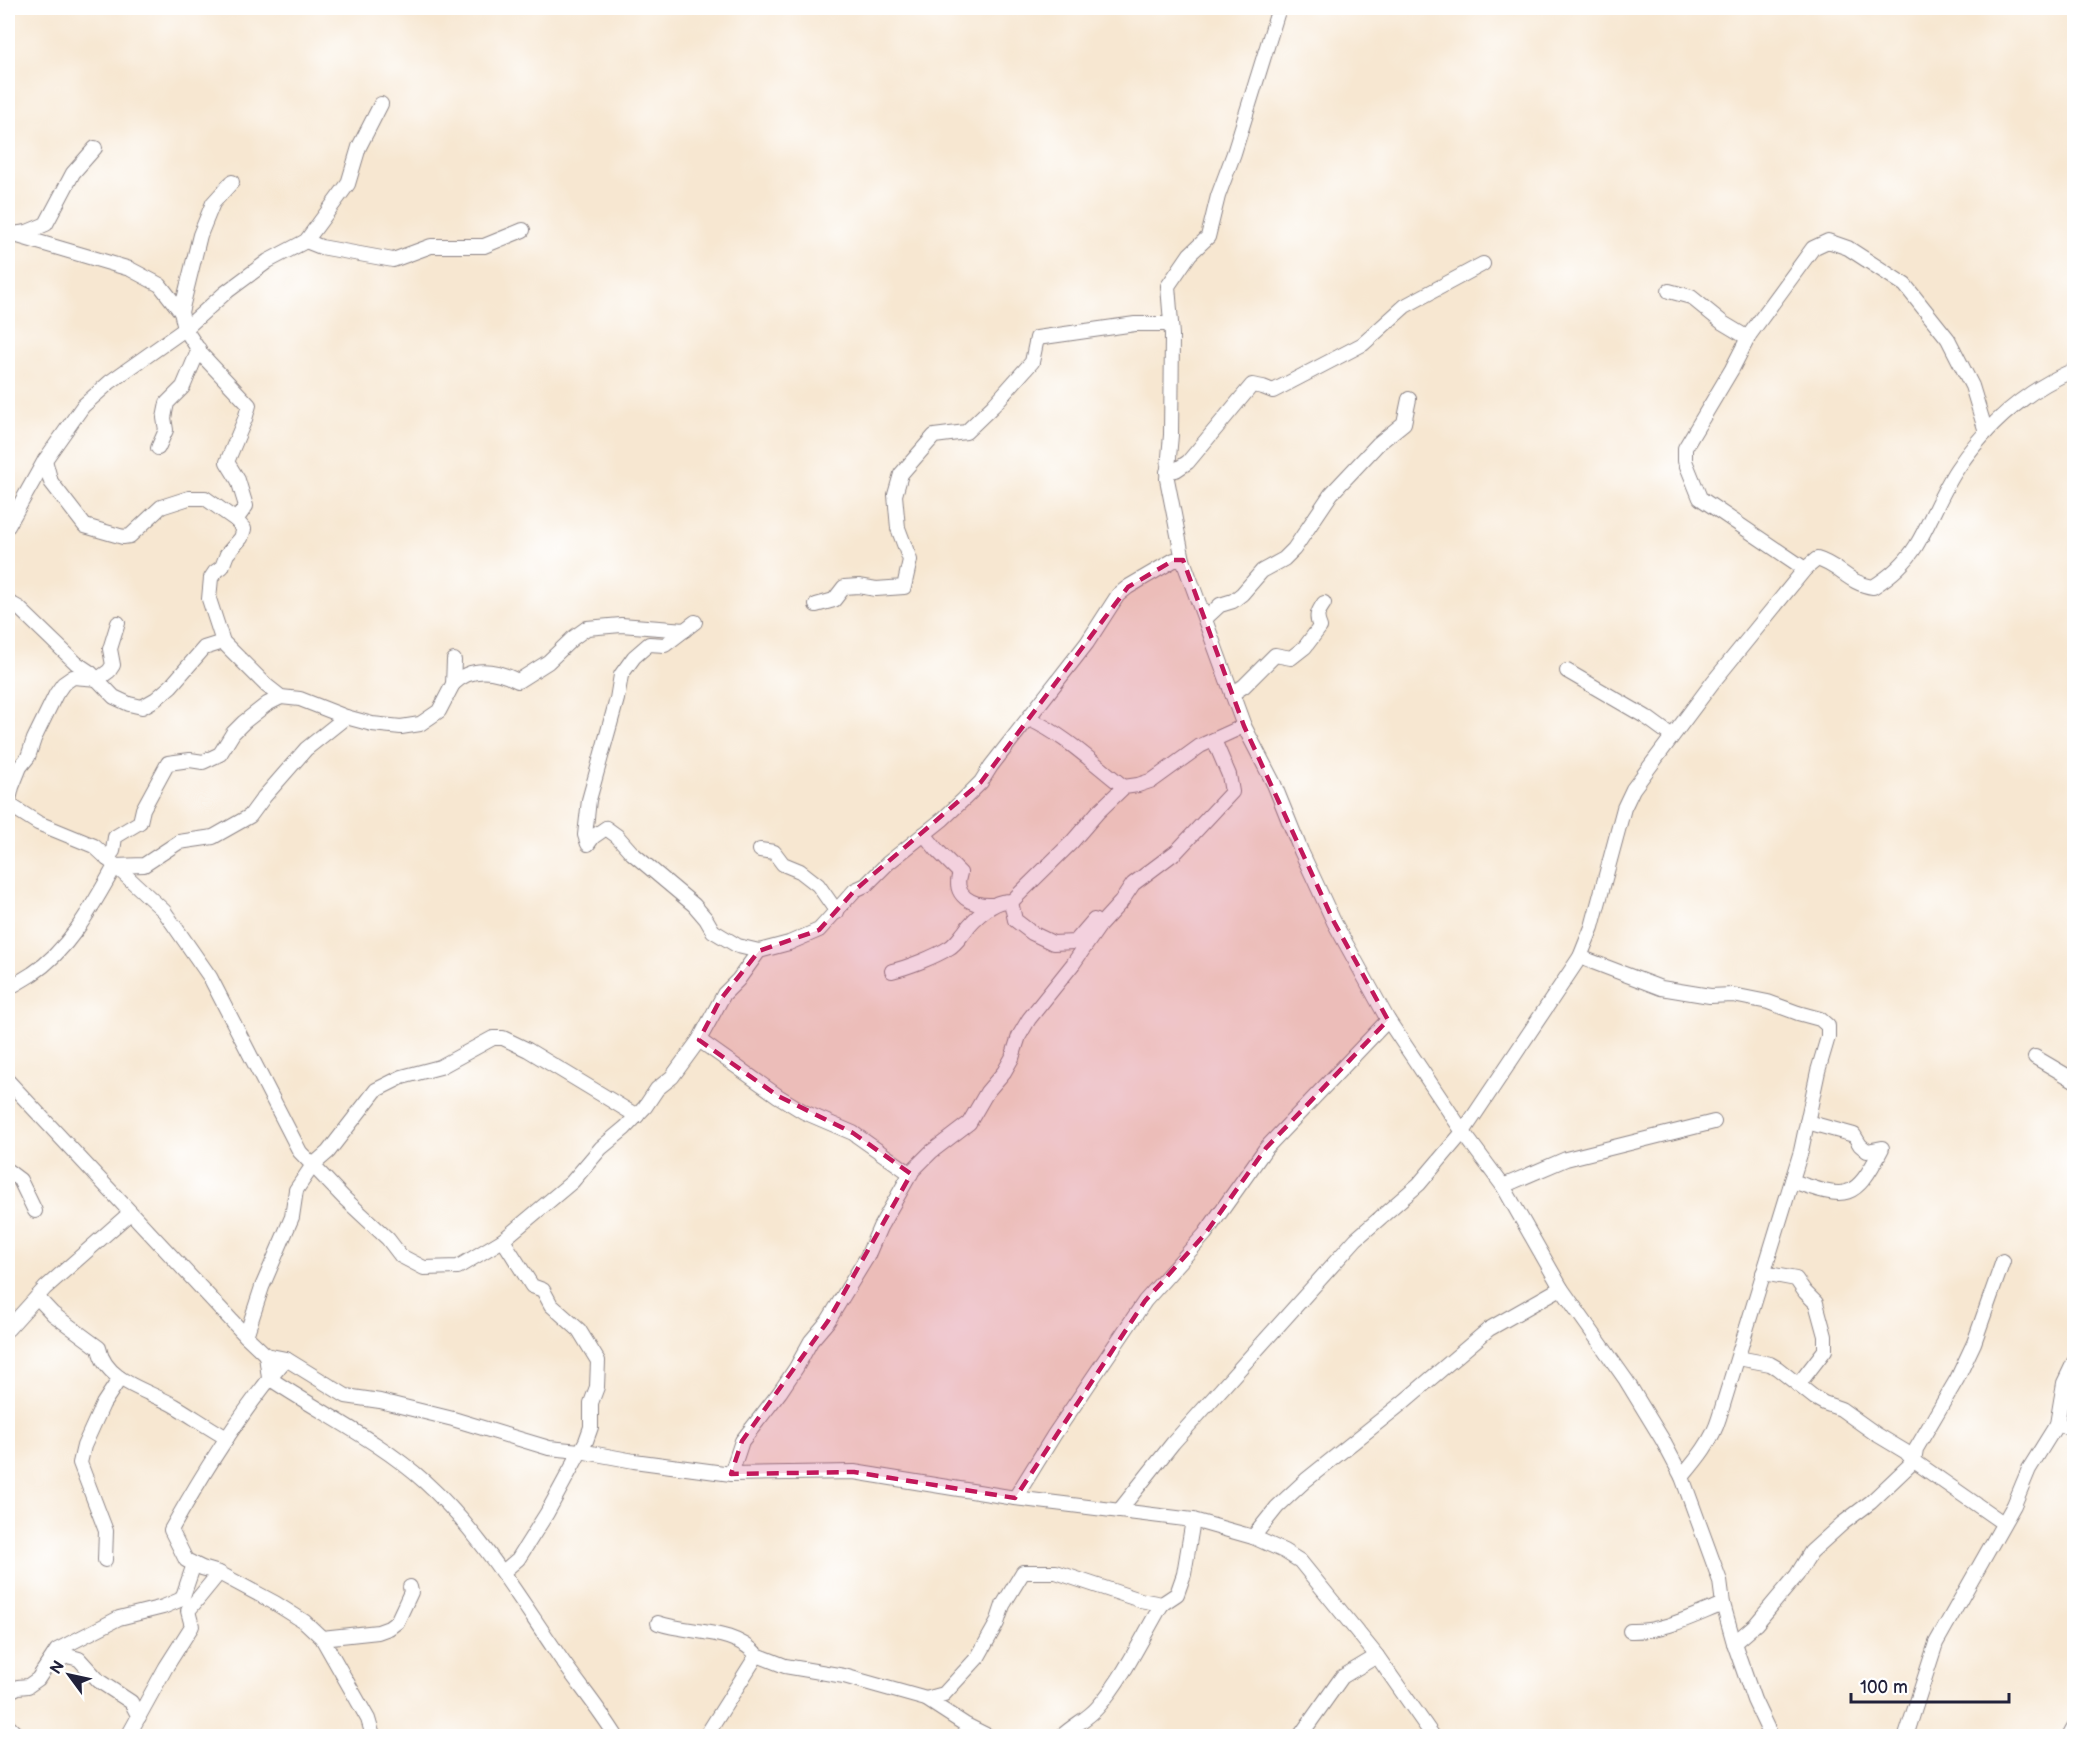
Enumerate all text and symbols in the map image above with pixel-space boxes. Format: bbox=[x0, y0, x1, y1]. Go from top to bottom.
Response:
north arrow bbox=[39, 1645, 99, 1705]
text: N bbox=[46, 1657, 69, 1678]
scale bar bbox=[1851, 1666, 2008, 1704]
text: 100 m bbox=[1860, 1677, 1908, 1698]

